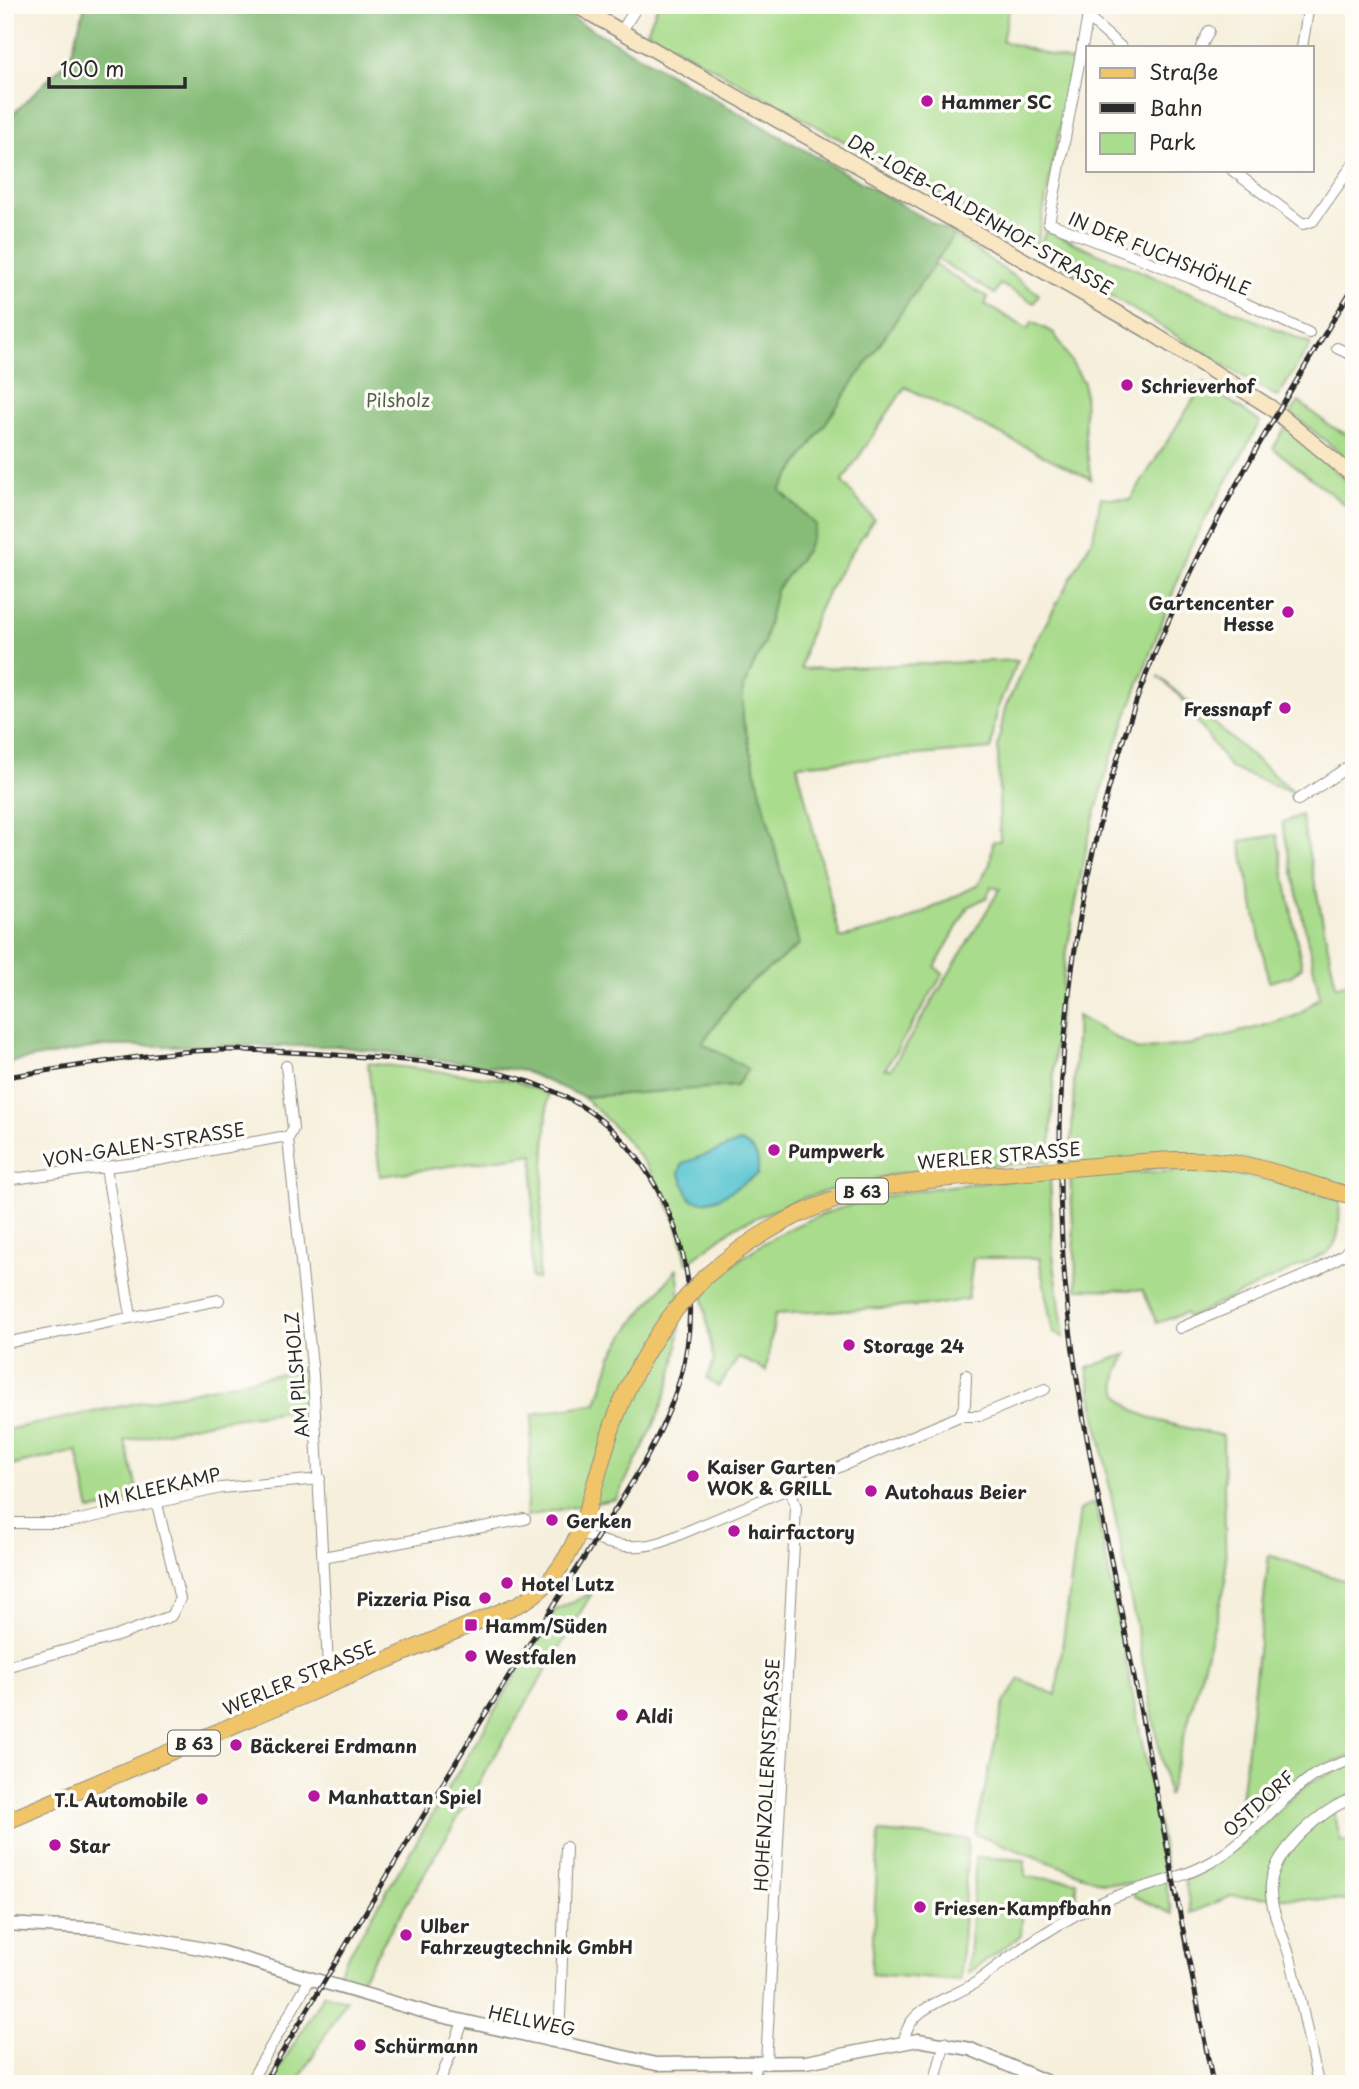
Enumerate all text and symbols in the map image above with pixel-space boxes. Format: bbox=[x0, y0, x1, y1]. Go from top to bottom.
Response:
scale bar bbox=[49, 46, 186, 90]
legend bbox=[1086, 46, 1314, 172]
text: 100 m bbox=[60, 52, 124, 84]
text: Straße bbox=[1149, 55, 1218, 87]
place label: Hammer SC bbox=[941, 88, 1052, 115]
text: Bahn bbox=[1149, 91, 1203, 123]
marker: Hammer SC bbox=[919, 93, 935, 109]
text: Park bbox=[1149, 125, 1196, 157]
street label: DR.-LOEB-CALDENHOF-STRASSE bbox=[843, 127, 1119, 301]
street label: IN DER FUCHSHÖHLE bbox=[1065, 204, 1255, 302]
place label: Schrieverhof bbox=[1141, 372, 1257, 399]
marker: Schrieverhof bbox=[1119, 377, 1135, 393]
park label: Pilsholz bbox=[366, 386, 430, 413]
place label: Gartencenter Hesse bbox=[1149, 589, 1275, 637]
marker: Gartencenter Hesse bbox=[1280, 604, 1296, 620]
place label: Fressnapf bbox=[1183, 695, 1272, 722]
marker: Fressnapf bbox=[1277, 700, 1293, 716]
street label: VON-GALEN-STRASSE bbox=[41, 1115, 247, 1173]
street label: WERLER STRASSE bbox=[916, 1134, 1082, 1176]
place label: Pumpwerk bbox=[788, 1137, 885, 1164]
marker: Pumpwerk bbox=[766, 1142, 782, 1158]
road number: B 63 bbox=[836, 1178, 888, 1204]
street label: AM PILSHOLZ bbox=[277, 1311, 315, 1439]
place label: Storage 24 bbox=[863, 1332, 964, 1359]
marker: Storage 24 bbox=[841, 1337, 857, 1353]
place label: Kaiser Garten WOK & GRILL bbox=[707, 1453, 836, 1501]
street label: IM KLEEKAMP bbox=[95, 1460, 223, 1514]
marker: Kaiser Garten WOK & GRILL bbox=[685, 1468, 701, 1484]
place label: Autohaus Beier bbox=[885, 1478, 1027, 1505]
marker: Autohaus Beier bbox=[863, 1483, 879, 1499]
place label: Gerken bbox=[566, 1507, 632, 1534]
marker: Gerken bbox=[544, 1512, 560, 1528]
place label: hairfactory bbox=[748, 1518, 855, 1545]
marker: hairfactory bbox=[726, 1523, 742, 1539]
place label: Hotel Lutz bbox=[521, 1570, 614, 1597]
marker: Hotel Lutz bbox=[499, 1575, 515, 1591]
place label: Pizzeria Pisa bbox=[357, 1585, 471, 1612]
marker: Pizzeria Pisa bbox=[477, 1590, 493, 1606]
place label: Hamm/Süden bbox=[485, 1612, 607, 1639]
marker: Hamm/Süden bbox=[463, 1617, 479, 1633]
street label: WERLER STRASSE bbox=[218, 1633, 380, 1721]
place label: Westfalen bbox=[485, 1643, 577, 1670]
marker: Westfalen bbox=[463, 1648, 479, 1664]
street label: HOHENZOLLERNSTRASSE bbox=[746, 1658, 786, 1892]
place label: Aldi bbox=[636, 1702, 673, 1729]
marker: Aldi bbox=[614, 1707, 630, 1723]
road number: B 63 bbox=[168, 1730, 220, 1756]
place label: Bäckerei Erdmann bbox=[250, 1732, 417, 1759]
marker: Bäckerei Erdmann bbox=[228, 1737, 244, 1753]
street label: OSTDORF bbox=[1216, 1764, 1300, 1842]
place label: Manhattan Spiel bbox=[328, 1783, 481, 1810]
place label: T.L Automobile bbox=[54, 1786, 188, 1813]
marker: Manhattan Spiel bbox=[306, 1788, 322, 1804]
marker: T.L Automobile bbox=[194, 1791, 210, 1807]
place label: Star bbox=[69, 1832, 111, 1859]
marker: Star bbox=[47, 1837, 63, 1853]
place label: Friesen-Kampfbahn bbox=[934, 1894, 1112, 1921]
marker: Friesen-Kampfbahn bbox=[912, 1899, 928, 1915]
place label: Ulber Fahrzeugtechnik GmbH bbox=[420, 1912, 633, 1960]
marker: Ulber Fahrzeugtechnik GmbH bbox=[398, 1927, 414, 1943]
street label: HELLWEG bbox=[486, 1998, 578, 2042]
place label: Schürmann bbox=[374, 2032, 478, 2059]
marker: Schürmann bbox=[352, 2037, 368, 2053]

